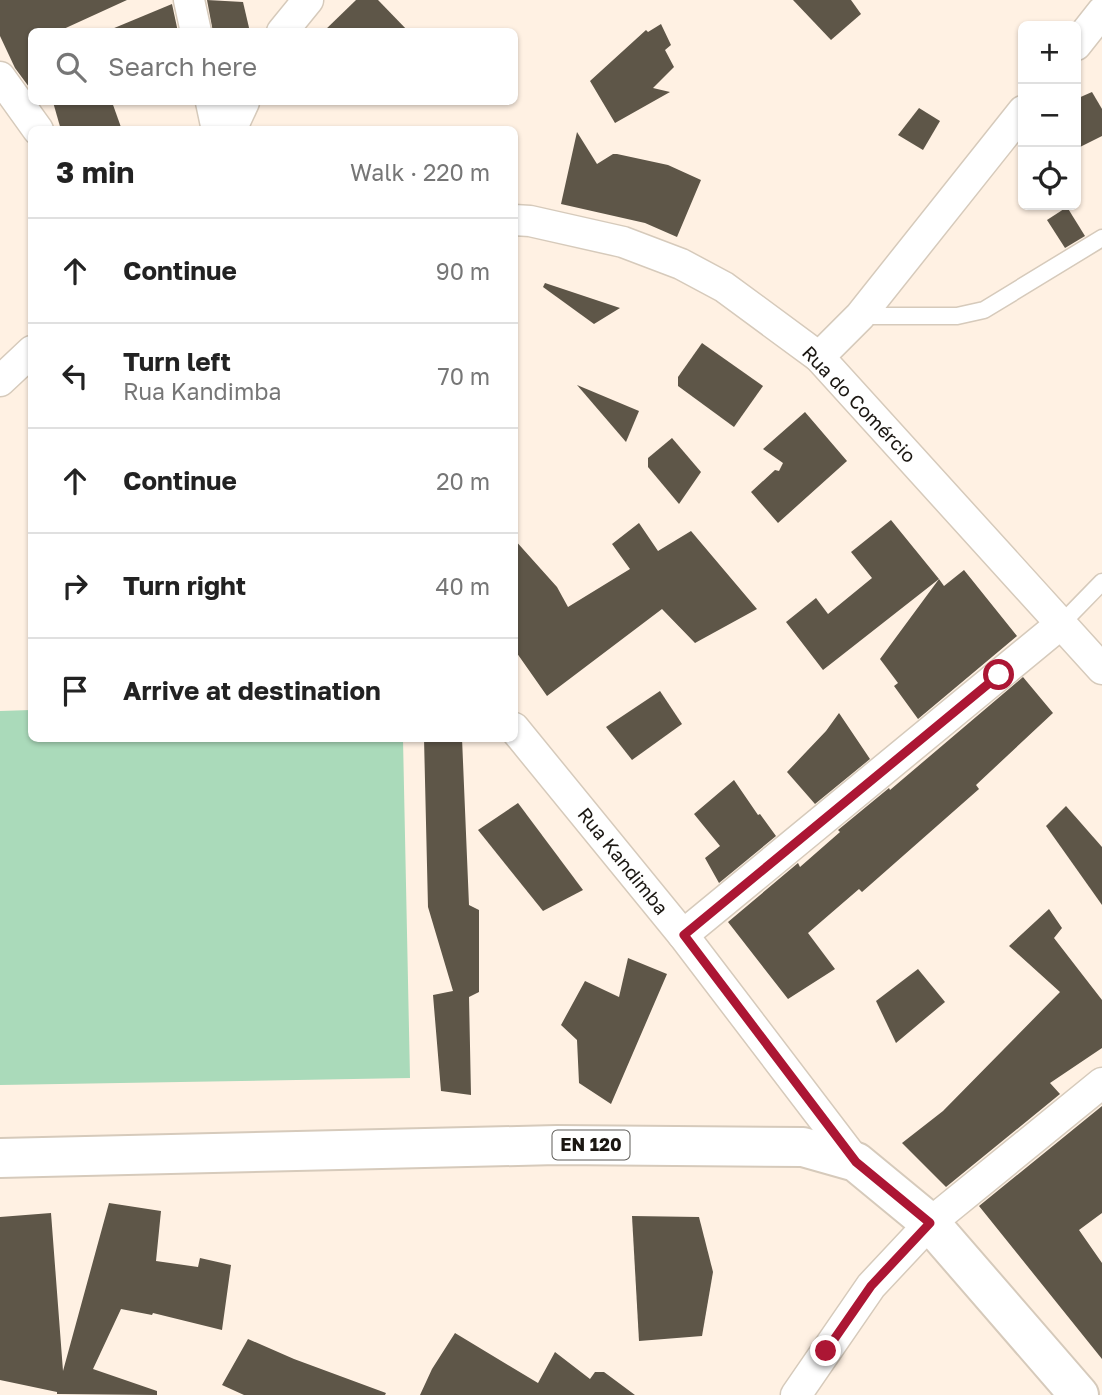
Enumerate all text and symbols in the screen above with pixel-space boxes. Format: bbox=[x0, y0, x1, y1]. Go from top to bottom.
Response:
map controls bbox=[1018, 21, 1081, 210]
button: + bbox=[1018, 21, 1081, 84]
search box bbox=[28, 28, 518, 105]
icon: search bbox=[52, 48, 90, 86]
text: Search here bbox=[108, 51, 257, 82]
button: − bbox=[1018, 84, 1081, 147]
button: locate bbox=[1018, 147, 1081, 210]
text: 3 min bbox=[56, 154, 134, 190]
text: Walk · 220 m bbox=[350, 158, 490, 186]
icon: ahead bbox=[56, 252, 94, 290]
text: Continue bbox=[123, 255, 237, 286]
text: 90 m bbox=[436, 257, 490, 285]
street label: Rua do Comércio bbox=[798, 340, 921, 467]
text: Turn left bbox=[123, 346, 231, 377]
icon: left bbox=[56, 357, 94, 395]
text: 70 m bbox=[437, 362, 490, 390]
text: Rua Kandimba bbox=[123, 377, 281, 405]
icon: ahead bbox=[56, 462, 94, 500]
text: Continue bbox=[123, 465, 237, 496]
text: 20 m bbox=[436, 467, 490, 495]
icon: right bbox=[56, 567, 94, 605]
text: Turn right bbox=[123, 570, 246, 601]
text: 40 m bbox=[436, 572, 490, 600]
route start bbox=[983, 659, 1014, 690]
icon: arrive bbox=[56, 672, 94, 710]
text: Arrive at destination bbox=[123, 675, 381, 706]
street label: Rua Kandimba bbox=[573, 803, 674, 919]
road number: EN 120 bbox=[552, 1130, 630, 1160]
route end bbox=[810, 1335, 841, 1366]

